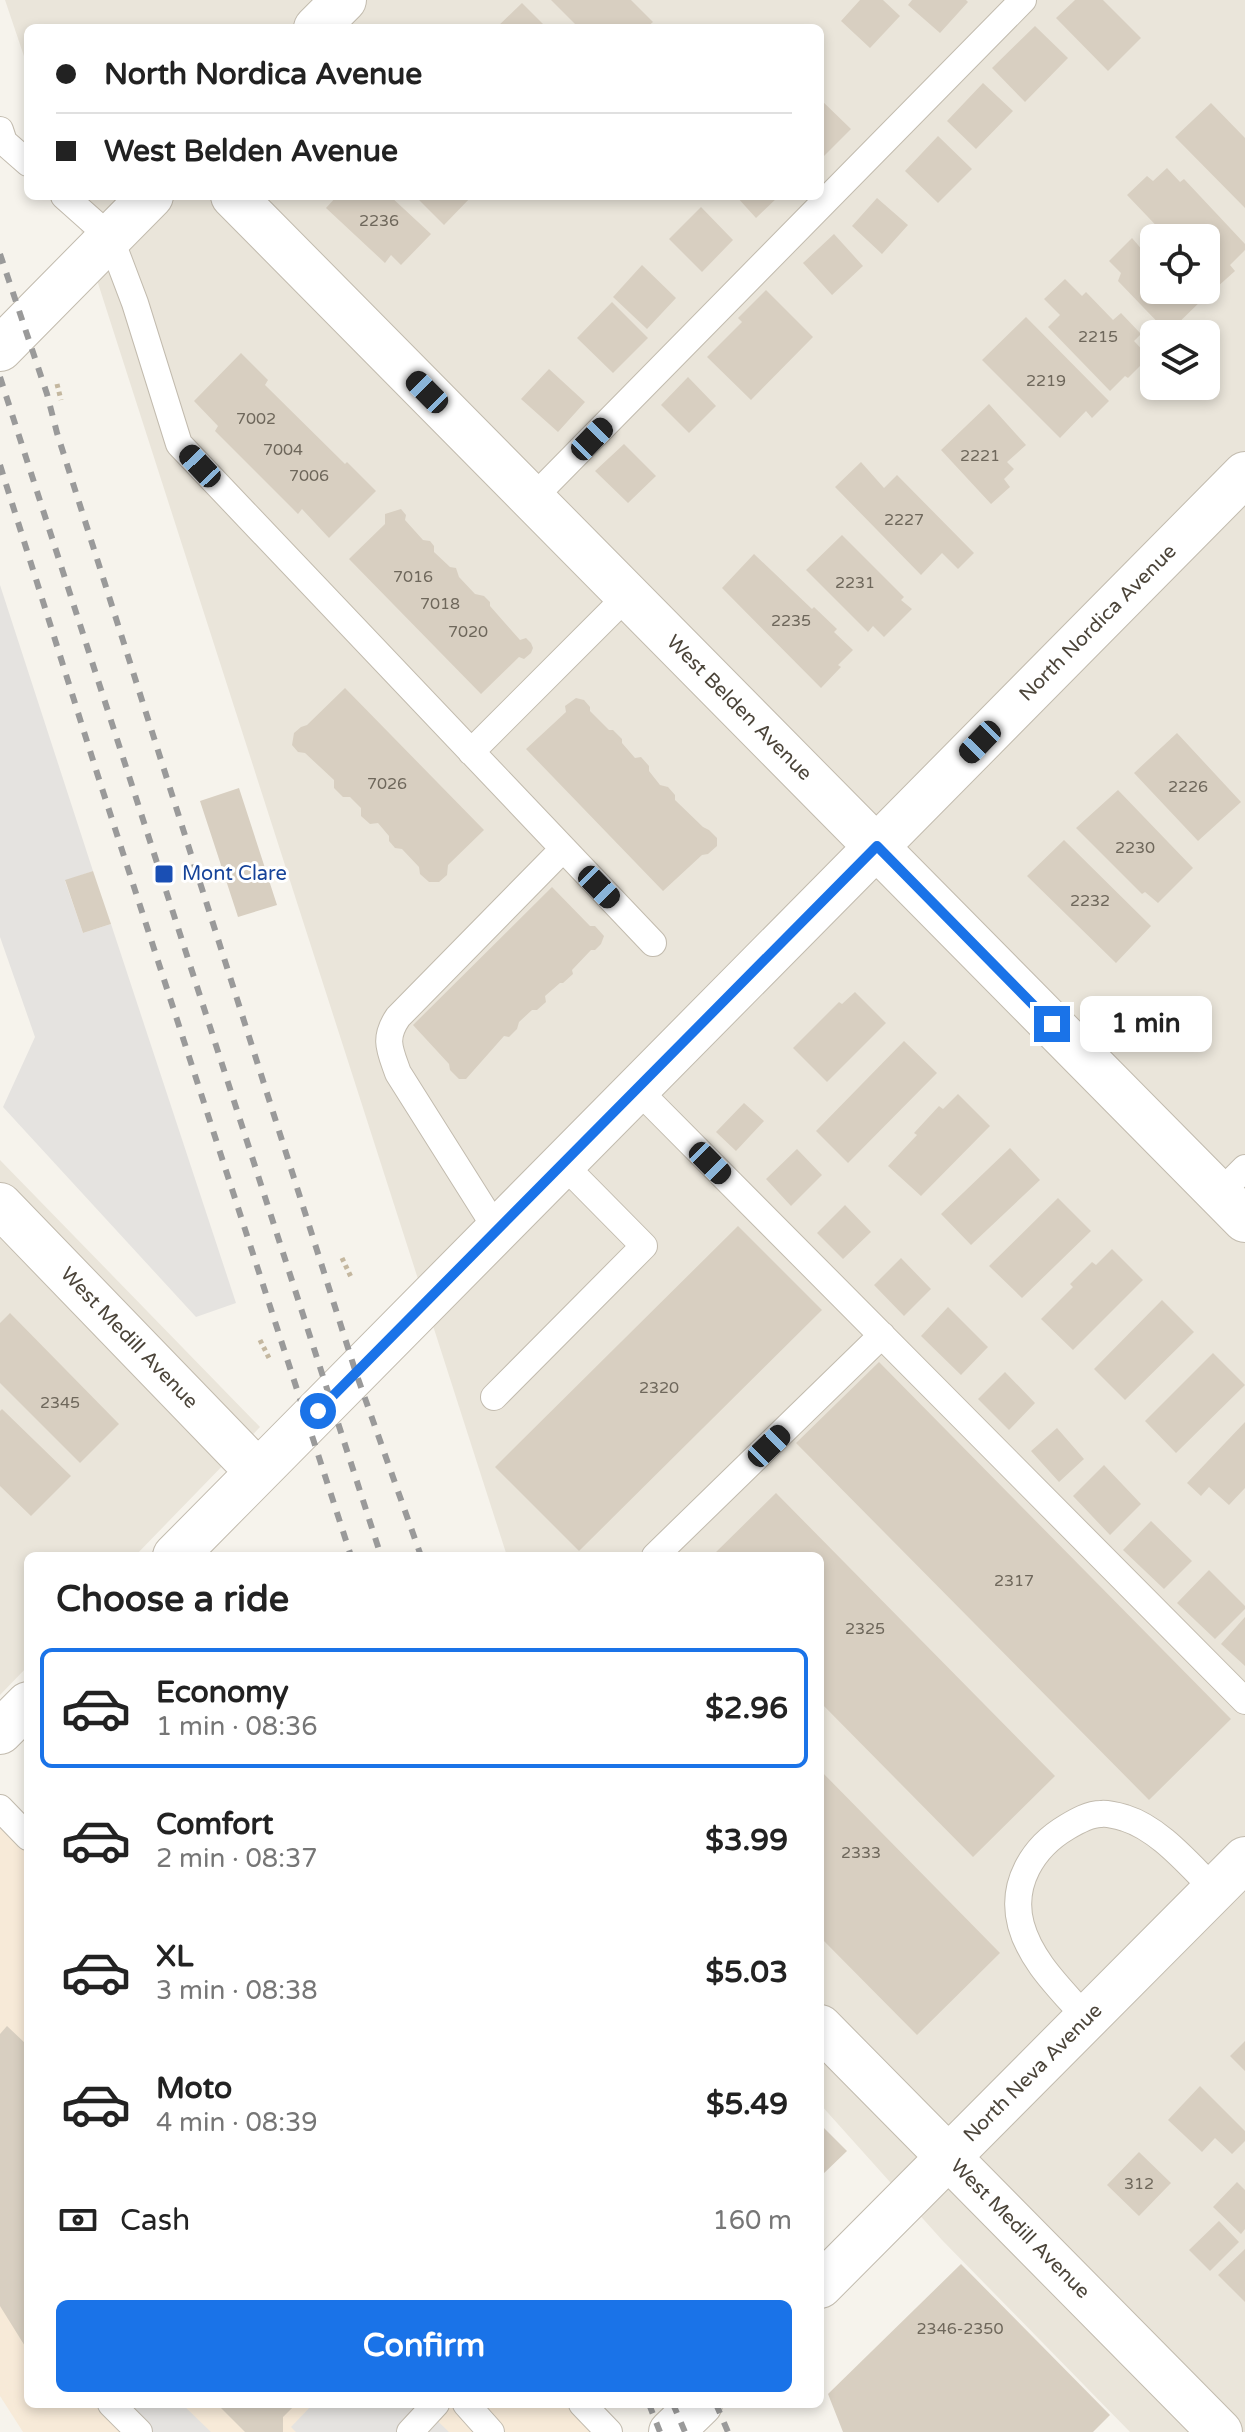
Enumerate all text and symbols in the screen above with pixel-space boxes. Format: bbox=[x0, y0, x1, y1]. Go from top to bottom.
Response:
text: North Nordica Avenue bbox=[104, 56, 422, 93]
text: West Belden Avenue bbox=[104, 133, 398, 170]
house number: 2236 bbox=[359, 211, 399, 231]
map controls bbox=[1140, 224, 1220, 400]
button: locate bbox=[1140, 224, 1220, 304]
button: layers bbox=[1140, 320, 1220, 400]
house number: 2215 bbox=[1078, 327, 1118, 347]
car bbox=[402, 367, 452, 417]
house number: 2219 bbox=[1026, 371, 1066, 391]
house number: 7002 bbox=[236, 409, 276, 429]
car bbox=[567, 413, 617, 465]
car bbox=[175, 440, 225, 492]
house number: 7004 bbox=[263, 440, 303, 460]
house number: 2221 bbox=[960, 446, 1000, 466]
house number: 7006 bbox=[289, 466, 329, 486]
house number: 2227 bbox=[884, 510, 924, 530]
street label: North Nordica Avenue bbox=[1014, 539, 1182, 707]
house number: 7016 bbox=[393, 567, 433, 587]
house number: 2231 bbox=[835, 573, 875, 593]
house number: 7018 bbox=[420, 594, 460, 614]
house number: 2235 bbox=[771, 611, 811, 631]
house number: 7020 bbox=[448, 622, 488, 642]
street label: West Belden Avenue bbox=[661, 630, 817, 786]
car bbox=[955, 716, 1005, 768]
house number: 7026 bbox=[367, 774, 407, 794]
house number: 2226 bbox=[1168, 777, 1208, 797]
house number: 2230 bbox=[1115, 838, 1155, 858]
car bbox=[574, 861, 624, 913]
place label: Mont Clare bbox=[182, 862, 287, 886]
marker: Mont Clare bbox=[153, 863, 175, 885]
house number: 2232 bbox=[1070, 891, 1110, 911]
callout: 1 min bbox=[1080, 996, 1212, 1052]
route end bbox=[1034, 1006, 1070, 1042]
text: 1 min bbox=[1111, 1008, 1181, 1039]
car bbox=[685, 1138, 735, 1188]
street label: West Medill Avenue bbox=[55, 1262, 203, 1414]
house number: 2320 bbox=[639, 1378, 679, 1398]
house number: 2345 bbox=[40, 1393, 80, 1413]
route start bbox=[300, 1393, 336, 1429]
car bbox=[743, 1421, 795, 1471]
house number: 2317 bbox=[994, 1571, 1034, 1591]
text: Choose a ride bbox=[56, 1578, 289, 1621]
house number: 2325 bbox=[845, 1619, 885, 1639]
icon: car bbox=[60, 1672, 132, 1744]
text: Economy bbox=[156, 1674, 289, 1711]
text: $2.96 bbox=[705, 1690, 788, 1727]
text: 1 min · 08:36 bbox=[156, 1711, 318, 1742]
icon: car bbox=[60, 1804, 132, 1876]
text: Comfort bbox=[156, 1806, 274, 1843]
text: $3.99 bbox=[705, 1822, 788, 1859]
text: 2 min · 08:37 bbox=[156, 1843, 318, 1874]
house number: 2333 bbox=[841, 1843, 881, 1863]
icon: car bbox=[60, 1936, 132, 2008]
text: XL bbox=[156, 1938, 193, 1975]
text: $5.03 bbox=[706, 1954, 788, 1991]
text: 3 min · 08:38 bbox=[156, 1975, 318, 2006]
street label: North Neva Avenue bbox=[959, 1999, 1107, 2147]
icon: car bbox=[60, 2068, 132, 2140]
text: Moto bbox=[156, 2070, 232, 2107]
text: $5.49 bbox=[706, 2086, 788, 2123]
text: 4 min · 08:39 bbox=[156, 2107, 318, 2138]
street label: West Medill Avenue bbox=[945, 2154, 1095, 2304]
house number: 312 bbox=[1124, 2174, 1154, 2194]
icon: cash bbox=[56, 2198, 100, 2242]
text: Cash bbox=[120, 2202, 190, 2239]
text: 160 m bbox=[712, 2205, 792, 2236]
button: Confirm bbox=[56, 2300, 792, 2392]
house number: 2346-2350 bbox=[917, 2319, 1003, 2339]

